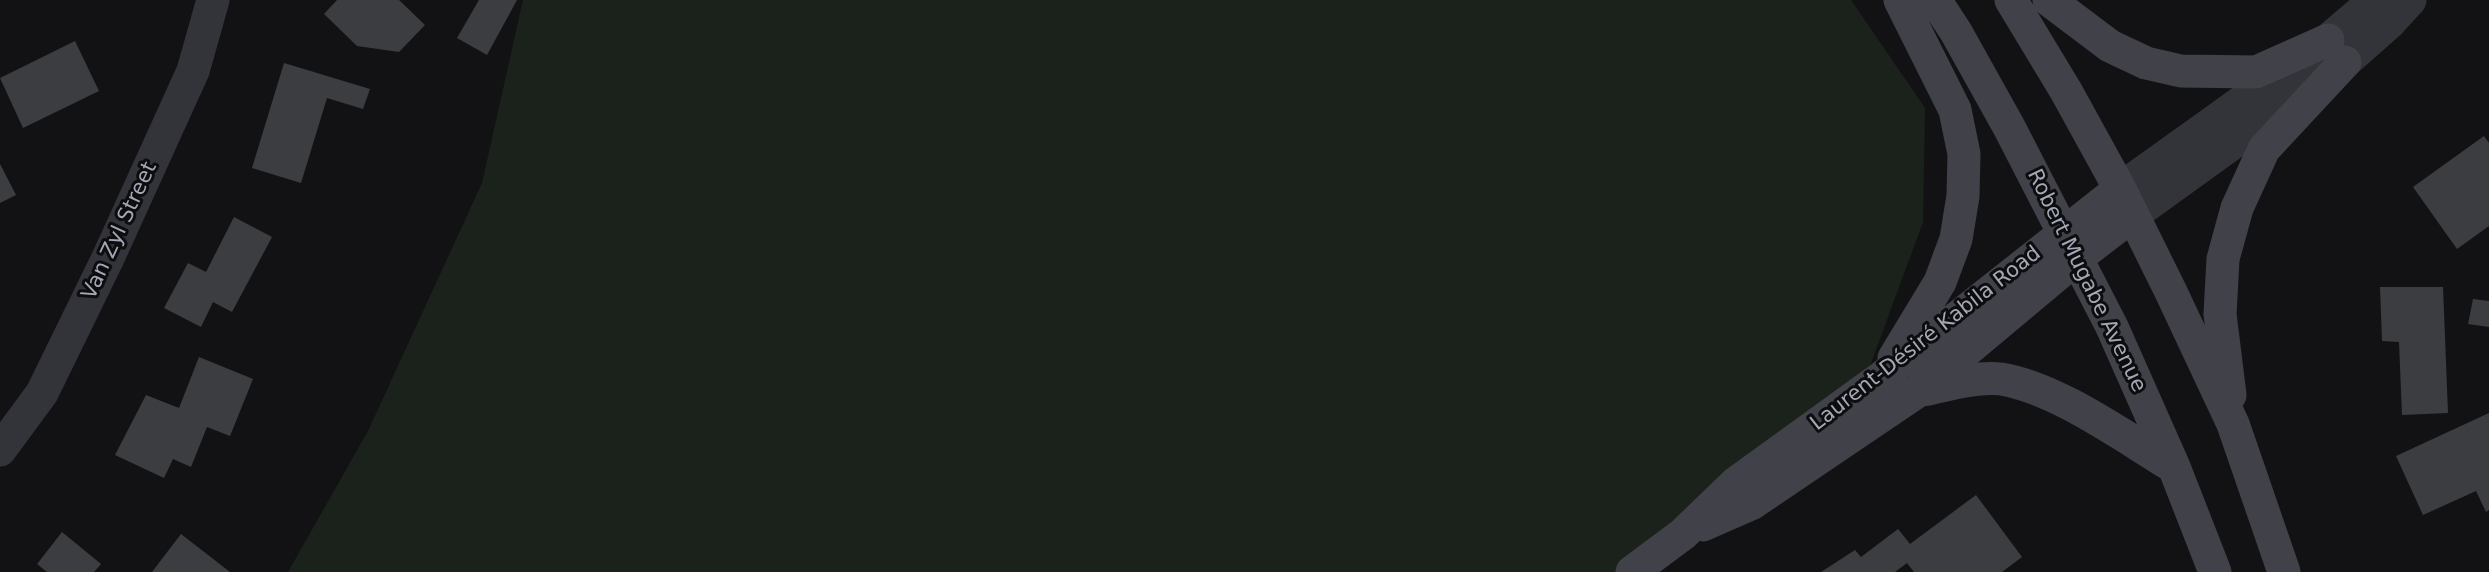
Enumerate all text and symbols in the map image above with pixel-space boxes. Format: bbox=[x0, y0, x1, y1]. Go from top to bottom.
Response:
street label: Van Zyl Street bbox=[77, 158, 163, 304]
street label: Robert Mugabe Avenue bbox=[2021, 165, 2151, 397]
street label: Laurent-Désiré Kabila Road bbox=[1806, 241, 2046, 437]

